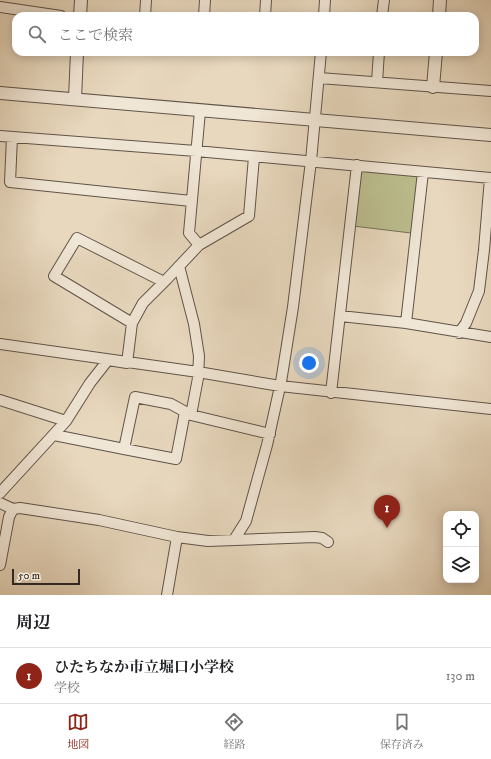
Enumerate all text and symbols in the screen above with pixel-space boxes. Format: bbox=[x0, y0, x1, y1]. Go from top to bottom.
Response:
search box bbox=[12, 12, 479, 56]
icon: search bbox=[26, 23, 48, 45]
text: ここで検索 bbox=[58, 26, 133, 45]
your location bbox=[299, 353, 319, 373]
pin: 1 bbox=[374, 495, 400, 528]
map controls bbox=[443, 511, 479, 583]
button: locate bbox=[443, 511, 479, 547]
button: layers bbox=[443, 547, 479, 583]
scale bar bbox=[12, 567, 80, 586]
text: 50 m bbox=[18, 569, 40, 583]
text: 周辺 bbox=[16, 612, 50, 634]
text: ひたちなか市立堀口小学校 bbox=[54, 658, 234, 677]
text: 1 bbox=[27, 668, 31, 684]
text: 130 m bbox=[446, 668, 475, 684]
text: 学校 bbox=[54, 680, 80, 696]
tab: 地図 bbox=[67, 711, 89, 752]
tab: 経路 bbox=[223, 711, 245, 752]
tab: 保存済み bbox=[380, 711, 424, 752]

